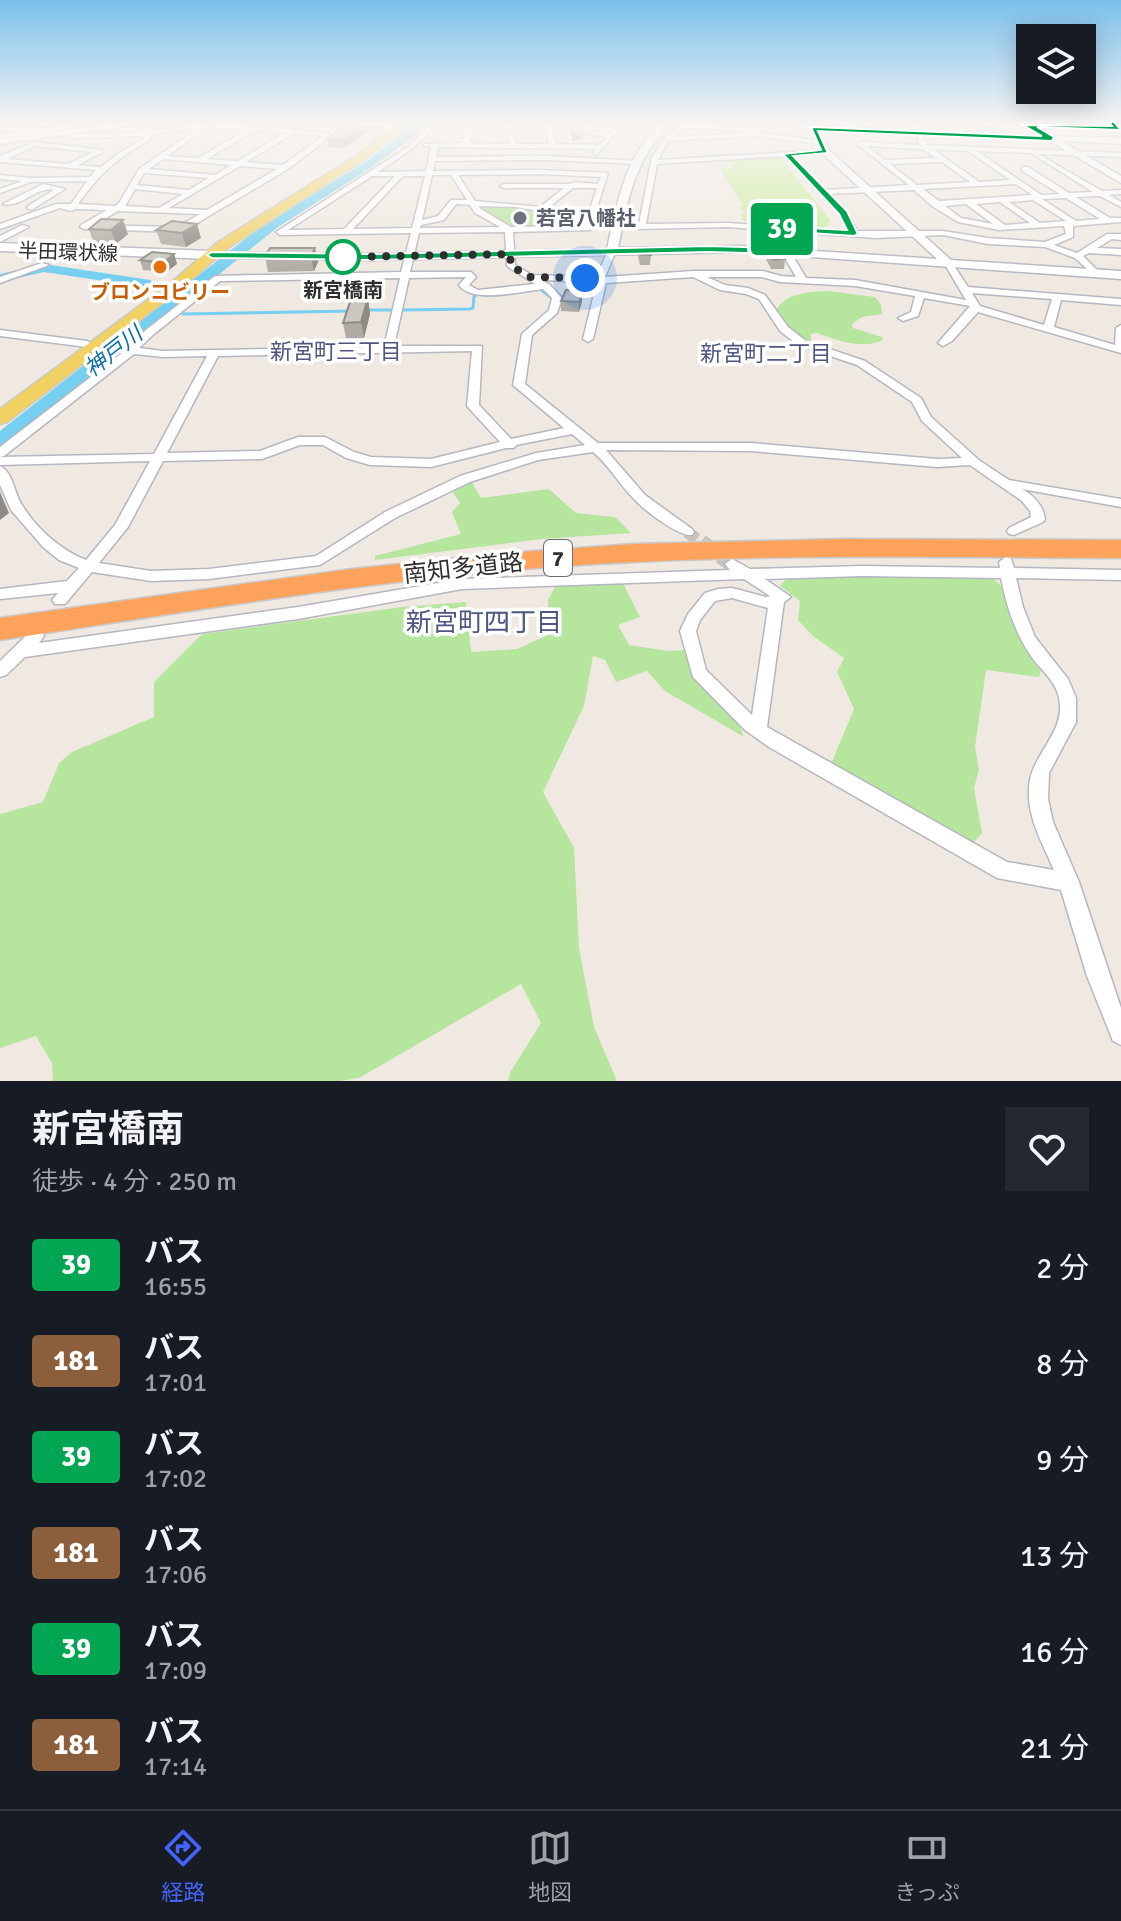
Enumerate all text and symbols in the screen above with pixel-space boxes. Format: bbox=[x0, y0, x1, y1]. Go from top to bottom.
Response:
map controls bbox=[1016, 24, 1096, 104]
button: layers bbox=[1016, 24, 1096, 104]
line badge: 39 bbox=[746, 203, 818, 255]
place label: 若宮八幡社 bbox=[536, 206, 636, 231]
marker: 若宮八幡社 bbox=[511, 209, 529, 227]
text: 39 bbox=[767, 212, 797, 246]
street label: 半田環状線 bbox=[18, 238, 118, 267]
marker: 新宮橋南 bbox=[326, 240, 360, 274]
marker: ブロンコビリー bbox=[151, 258, 169, 276]
your location bbox=[565, 258, 605, 298]
place label: 新宮橋南 bbox=[303, 278, 383, 303]
place label: ブロンコビリー bbox=[90, 280, 230, 305]
water label: 神戸川 bbox=[79, 319, 149, 382]
district label: 新宮町三丁目 bbox=[270, 338, 402, 365]
district label: 新宮町二丁目 bbox=[700, 340, 832, 367]
road number: 7 bbox=[544, 540, 572, 576]
street label: 南知多道路 bbox=[402, 547, 524, 589]
district label: 新宮町四丁目 bbox=[406, 607, 562, 639]
text: 新宮橋南 bbox=[32, 1106, 184, 1153]
button: heart bbox=[1005, 1107, 1089, 1191]
text: 徒歩 · 4 分 · 250 m bbox=[32, 1166, 237, 1198]
text: バス bbox=[144, 1234, 204, 1271]
text: 39 bbox=[61, 1248, 91, 1282]
text: 2 分 bbox=[1036, 1250, 1089, 1287]
text: 16:55 bbox=[144, 1271, 207, 1303]
text: バス bbox=[144, 1330, 204, 1367]
text: 181 bbox=[53, 1344, 99, 1378]
text: 8 分 bbox=[1036, 1346, 1089, 1383]
text: 17:01 bbox=[144, 1367, 207, 1399]
text: バス bbox=[144, 1426, 204, 1463]
text: 39 bbox=[61, 1440, 91, 1474]
text: 9 分 bbox=[1036, 1442, 1089, 1479]
text: 17:02 bbox=[144, 1463, 207, 1495]
text: バス bbox=[144, 1522, 204, 1559]
text: 181 bbox=[53, 1536, 99, 1570]
text: 13 分 bbox=[1020, 1538, 1089, 1575]
text: 17:06 bbox=[144, 1559, 207, 1591]
text: バス bbox=[144, 1618, 204, 1655]
text: 39 bbox=[61, 1632, 91, 1666]
text: 16 分 bbox=[1020, 1634, 1089, 1671]
text: 17:09 bbox=[144, 1655, 207, 1687]
text: バス bbox=[144, 1714, 204, 1751]
text: 181 bbox=[53, 1728, 99, 1762]
text: 21 分 bbox=[1020, 1730, 1089, 1767]
text: 17:14 bbox=[144, 1751, 207, 1783]
tab: 経路 bbox=[161, 1826, 205, 1906]
tab: 地図 bbox=[528, 1826, 572, 1906]
tab: きっぷ bbox=[895, 1826, 960, 1906]

